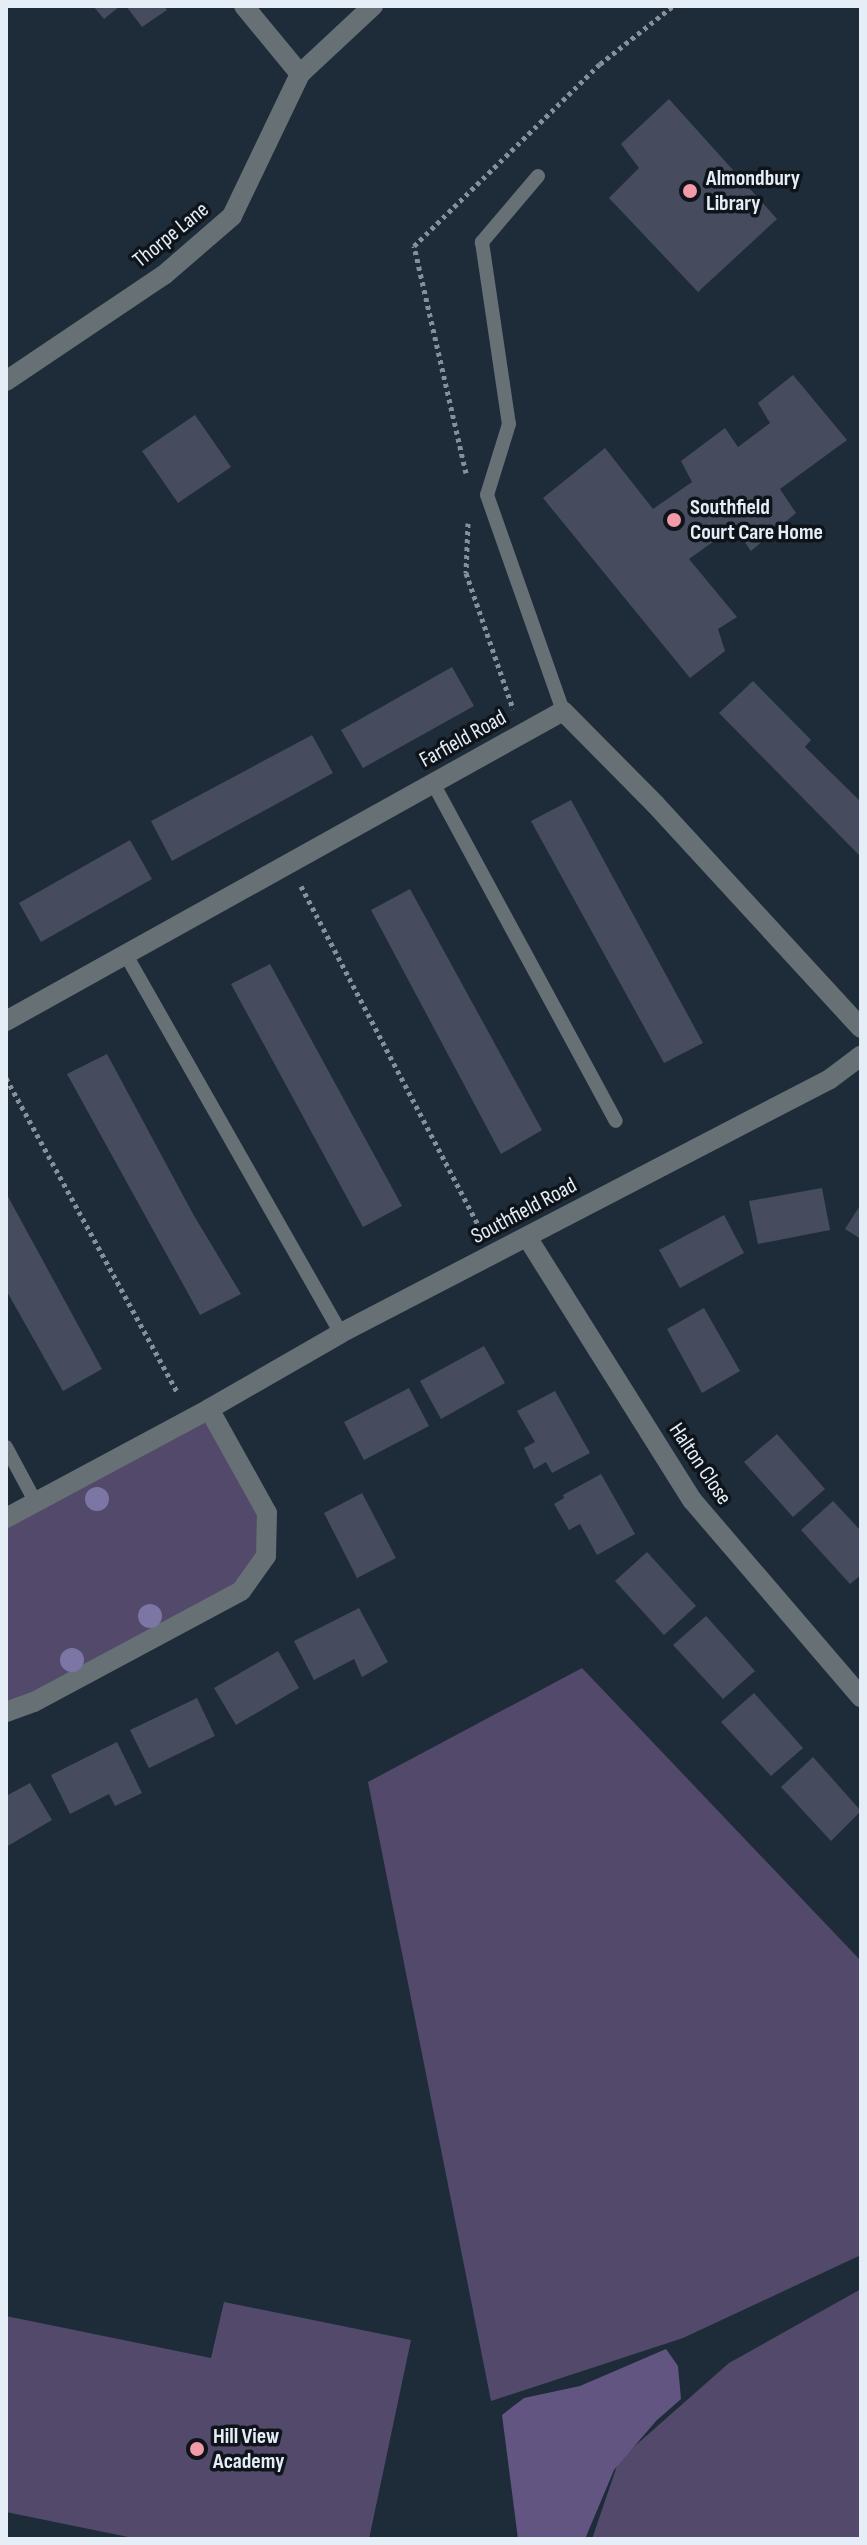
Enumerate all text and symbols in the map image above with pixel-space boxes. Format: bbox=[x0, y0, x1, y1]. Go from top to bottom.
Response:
place label: Almondbury Library bbox=[706, 165, 800, 216]
marker: Almondbury Library bbox=[681, 182, 699, 200]
street label: Thorpe Lane bbox=[128, 196, 214, 274]
place label: Southfield Court Care Home bbox=[690, 494, 823, 546]
marker: Southfield Court Care Home bbox=[665, 511, 683, 529]
street label: Farfield Road bbox=[415, 704, 511, 774]
street label: Southfield Road bbox=[467, 1172, 581, 1250]
street label: Halton Close bbox=[663, 1418, 737, 1510]
place label: Hill View Academy bbox=[213, 2423, 284, 2474]
marker: Hill View Academy bbox=[188, 2440, 206, 2458]

